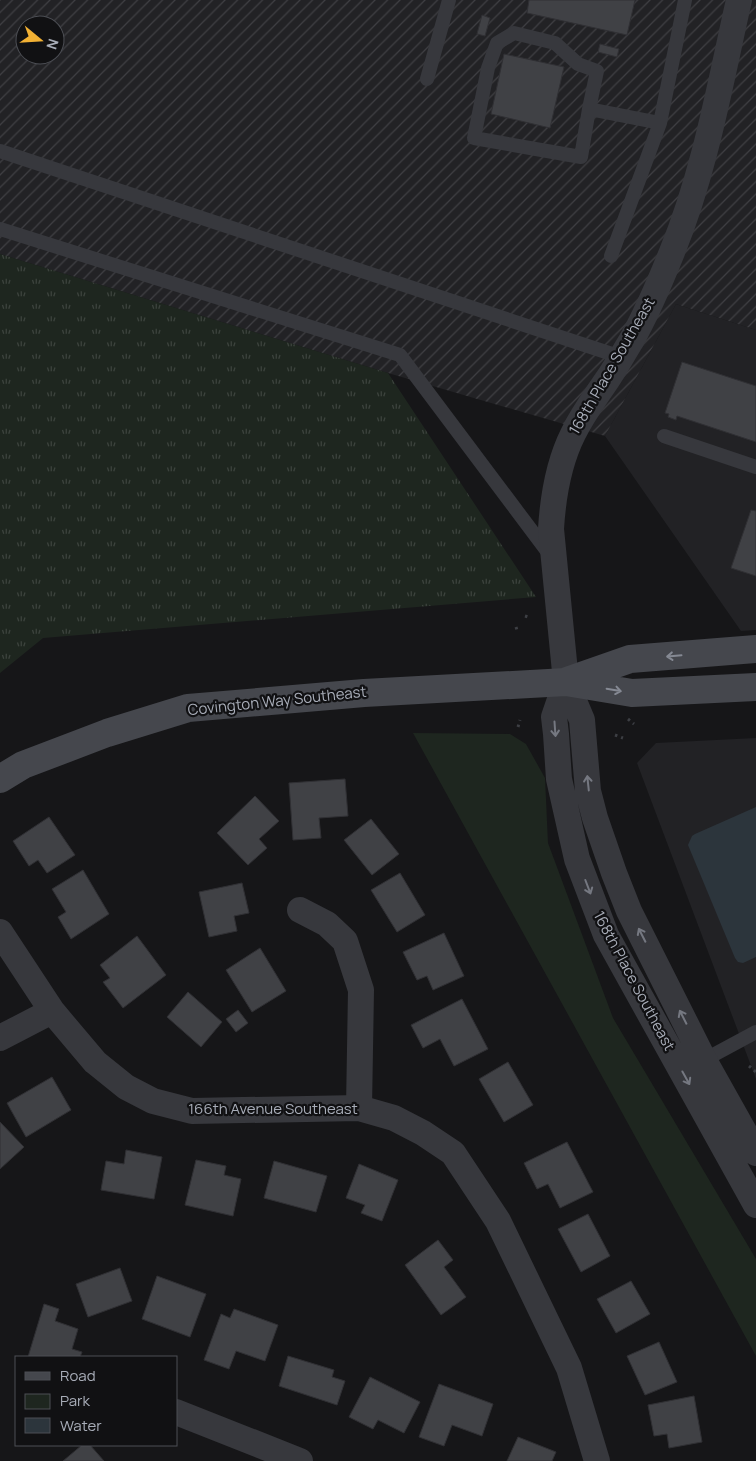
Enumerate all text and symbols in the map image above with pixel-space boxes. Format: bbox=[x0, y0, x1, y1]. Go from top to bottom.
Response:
north arrow bbox=[15, 15, 65, 65]
text: N bbox=[42, 36, 63, 52]
street label: 168th Place Southeast bbox=[564, 293, 659, 438]
one-way arrow bbox=[666, 651, 682, 661]
street label: Covington Way Southeast bbox=[187, 681, 367, 720]
one-way arrow bbox=[605, 686, 621, 696]
one-way arrow bbox=[551, 721, 560, 737]
one-way arrow bbox=[583, 775, 593, 791]
one-way arrow bbox=[583, 879, 593, 894]
street label: 168th Place Southeast bbox=[589, 907, 680, 1054]
one-way arrow bbox=[636, 928, 646, 943]
one-way arrow bbox=[678, 1010, 688, 1025]
one-way arrow bbox=[682, 1070, 691, 1085]
street label: 166th Avenue Southeast bbox=[188, 1098, 358, 1119]
legend bbox=[15, 1356, 178, 1446]
text: Road bbox=[60, 1365, 96, 1386]
text: Park bbox=[60, 1390, 90, 1411]
text: Water bbox=[60, 1415, 102, 1436]

